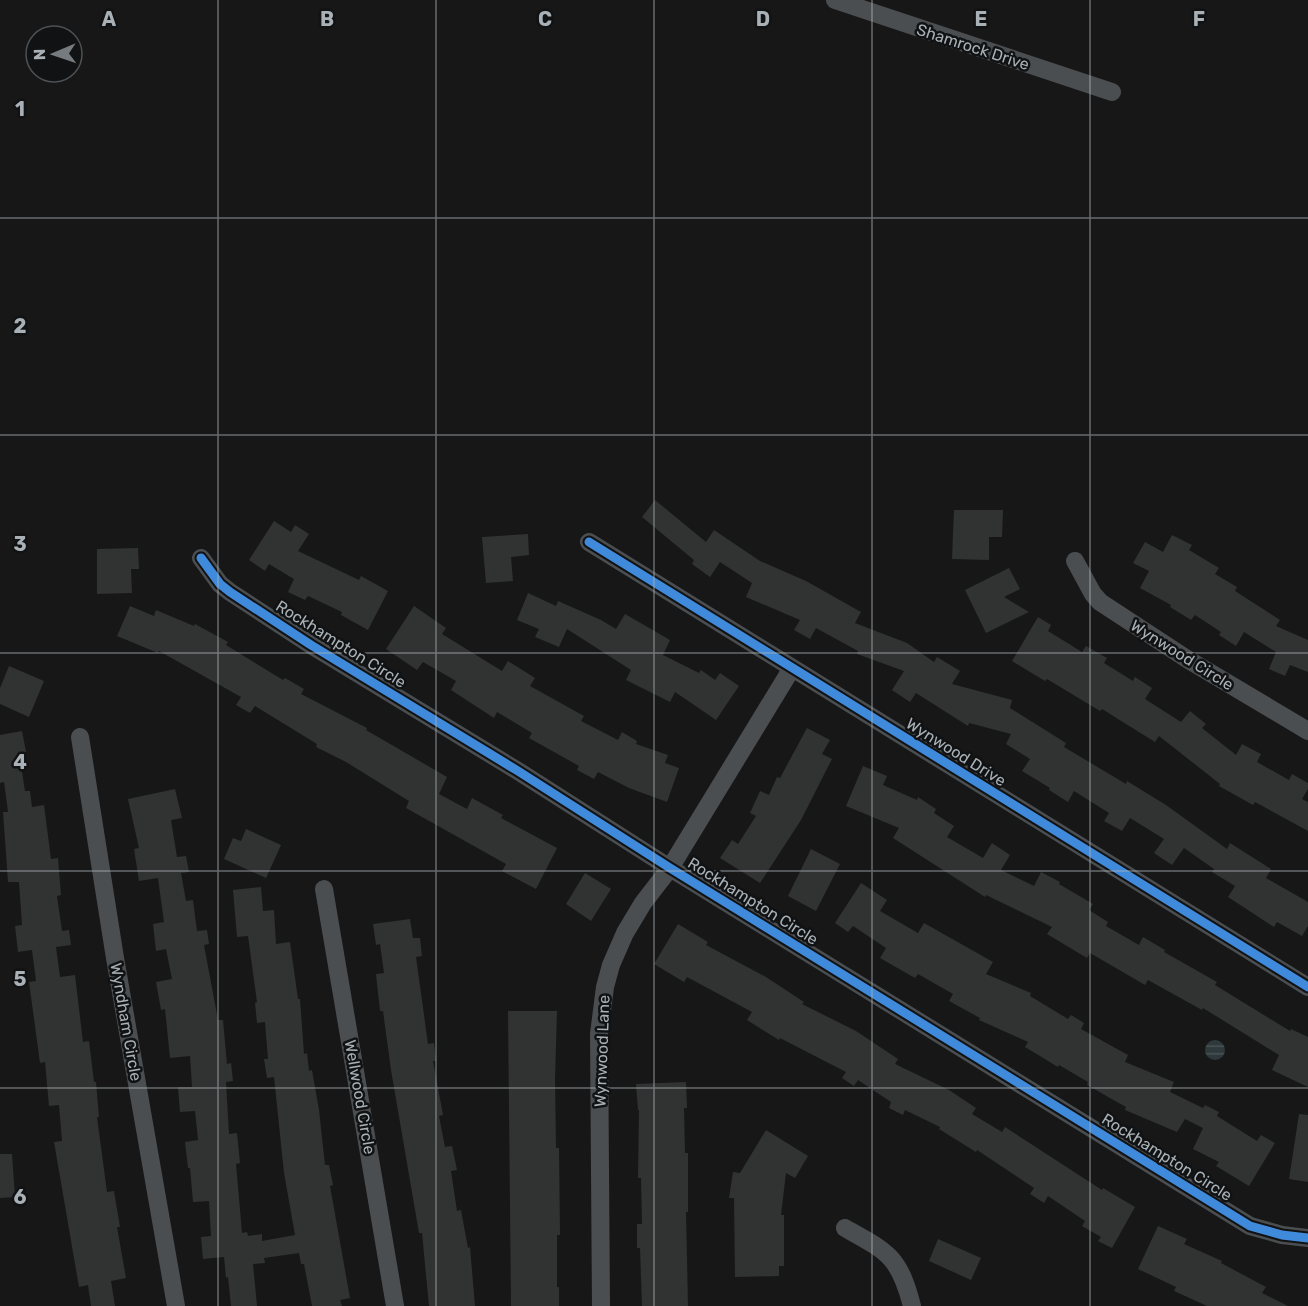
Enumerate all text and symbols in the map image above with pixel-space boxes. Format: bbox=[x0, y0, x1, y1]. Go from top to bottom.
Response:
text: A bbox=[102, 7, 117, 31]
text: B bbox=[320, 7, 334, 31]
text: C bbox=[538, 7, 552, 31]
text: D bbox=[756, 7, 770, 31]
text: E bbox=[975, 7, 987, 31]
text: F bbox=[1193, 7, 1205, 31]
street label: Shamrock Drive bbox=[914, 20, 1032, 74]
north arrow bbox=[24, 24, 84, 84]
text: N bbox=[30, 48, 49, 61]
text: 1 bbox=[15, 97, 25, 121]
text: 2 bbox=[14, 314, 27, 338]
text: 3 bbox=[13, 532, 27, 556]
street label: Rockhampton Circle bbox=[272, 596, 410, 692]
street label: Wynwood Circle bbox=[1127, 616, 1237, 694]
street label: Wynwood Drive bbox=[903, 714, 1009, 790]
text: 4 bbox=[13, 750, 27, 774]
street label: Rockhampton Circle bbox=[684, 853, 822, 949]
street label: Wyndham Circle bbox=[106, 961, 146, 1083]
text: 5 bbox=[14, 967, 27, 991]
street label: Wynwood Lane bbox=[591, 995, 613, 1107]
street label: Wellwood Circle bbox=[341, 1038, 379, 1156]
street label: Rockhampton Circle bbox=[1098, 1109, 1236, 1205]
text: 6 bbox=[13, 1185, 27, 1209]

